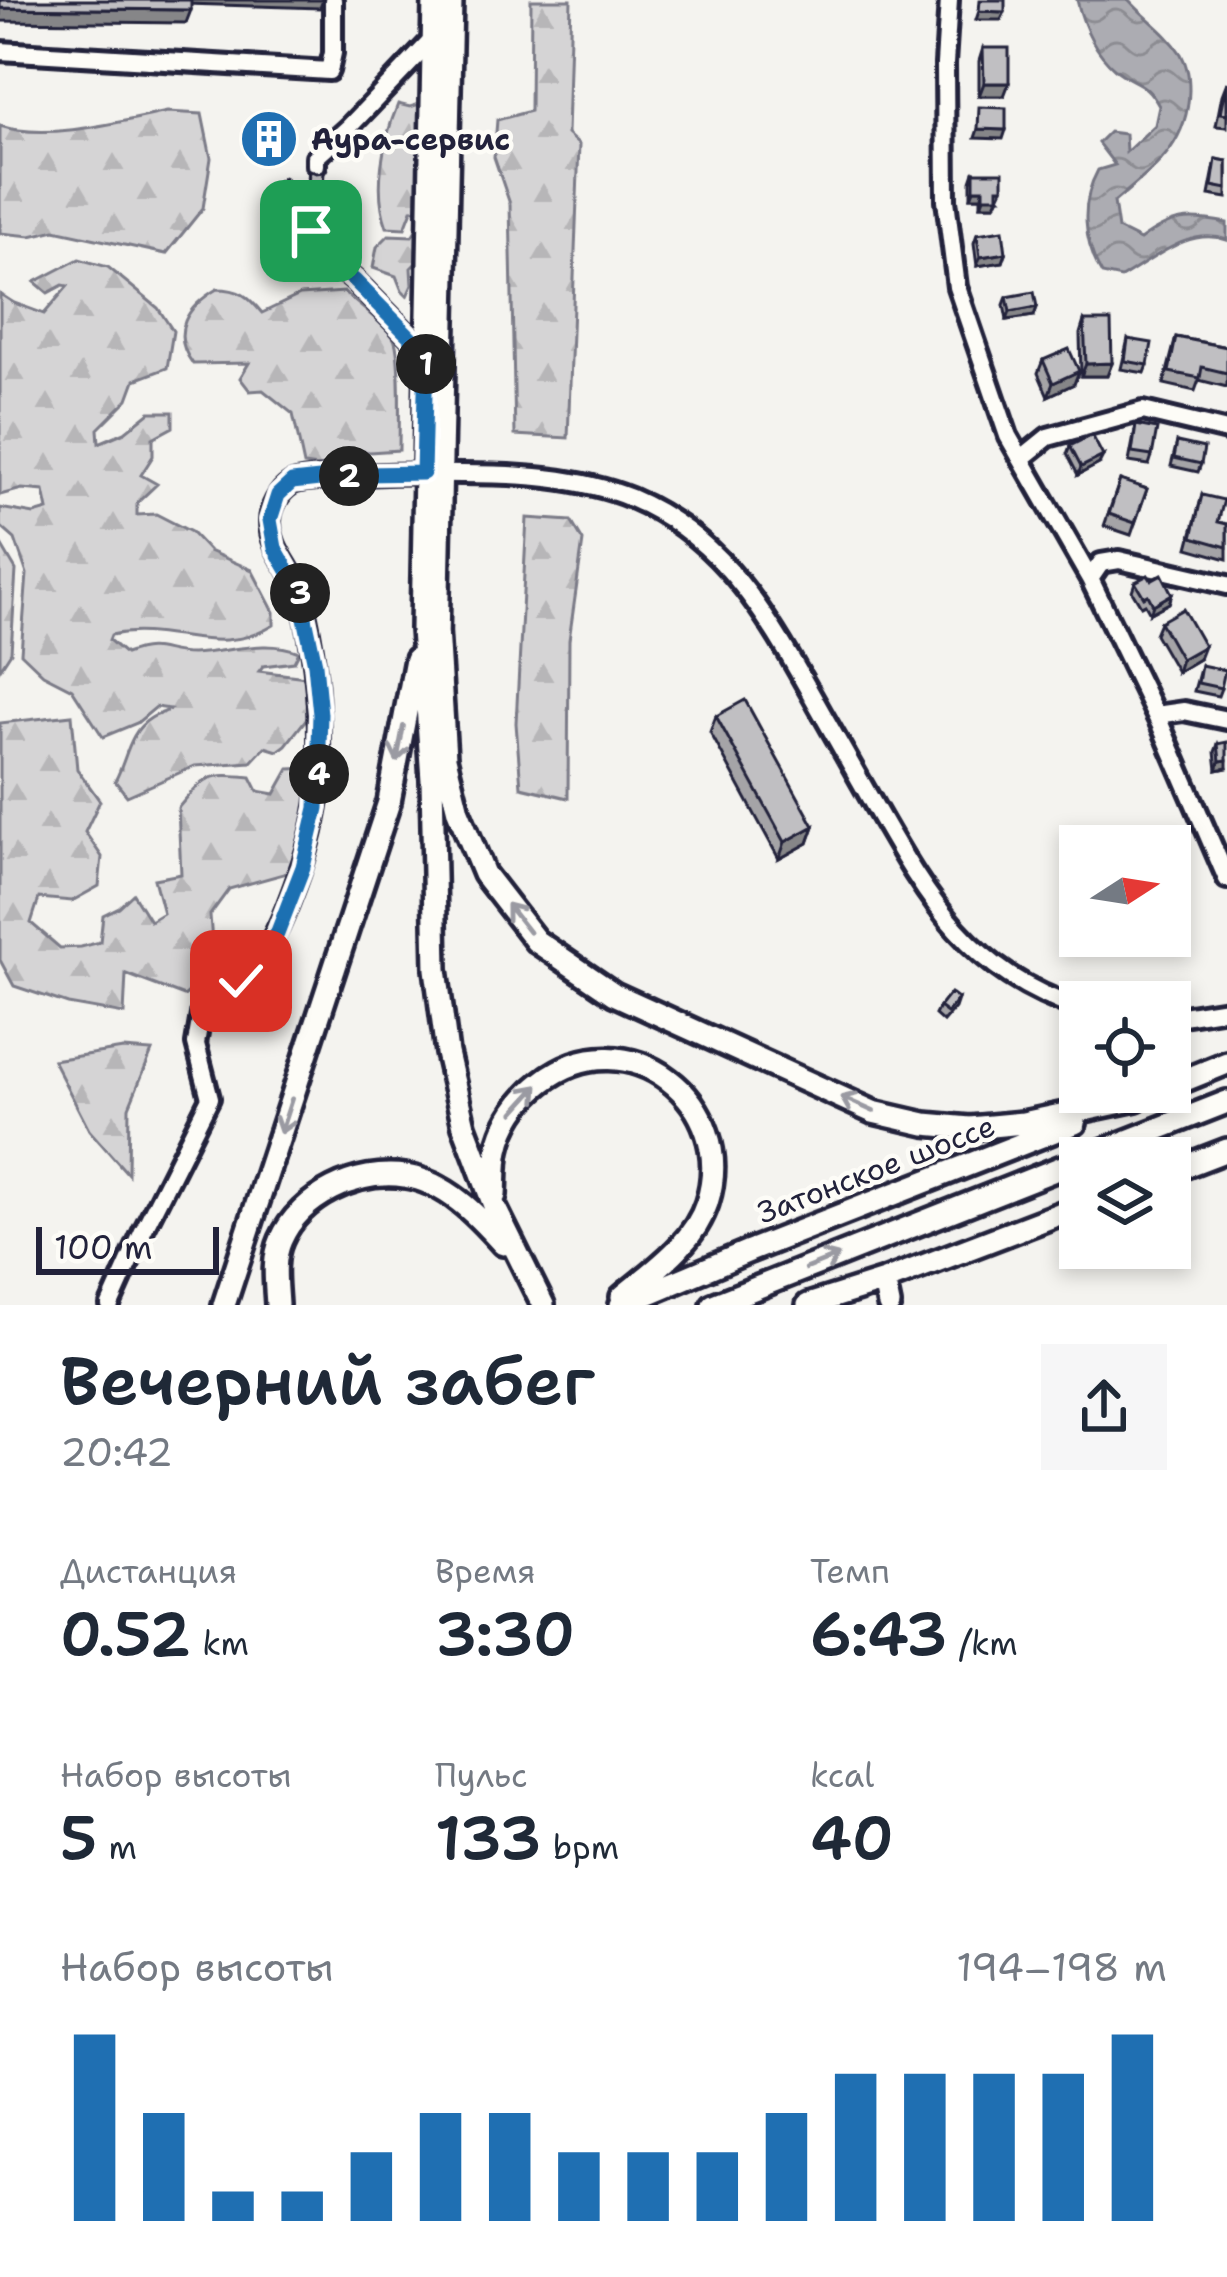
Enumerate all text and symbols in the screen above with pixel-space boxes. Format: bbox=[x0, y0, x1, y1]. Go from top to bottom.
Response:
building icon: Аура-сервис bbox=[238, 108, 300, 170]
place label: Аура-сервис bbox=[311, 119, 510, 160]
pin bbox=[260, 180, 362, 282]
icon: arrive bbox=[278, 198, 344, 264]
pin: 1 bbox=[396, 334, 456, 394]
text: 1 bbox=[418, 341, 434, 386]
pin: 2 bbox=[319, 446, 379, 506]
text: 2 bbox=[337, 453, 361, 498]
pin: 3 bbox=[270, 563, 330, 623]
text: 3 bbox=[288, 570, 312, 615]
one-way arrow bbox=[388, 723, 410, 762]
pin: 4 bbox=[289, 744, 349, 804]
text: 4 bbox=[307, 751, 331, 796]
north arrow bbox=[1059, 825, 1191, 957]
map controls bbox=[1059, 825, 1191, 1269]
one-way arrow bbox=[505, 902, 532, 934]
pin bbox=[190, 930, 292, 1032]
icon: check bbox=[208, 948, 274, 1014]
button: locate bbox=[1059, 981, 1191, 1113]
one-way arrow bbox=[512, 1085, 539, 1115]
one-way arrow bbox=[839, 1092, 875, 1114]
one-way arrow bbox=[273, 1096, 295, 1134]
street label: Затонское шоссе bbox=[751, 1105, 1001, 1233]
button: layers bbox=[1059, 1137, 1191, 1269]
scale bar bbox=[36, 1221, 219, 1274]
text: 100 m bbox=[54, 1225, 153, 1270]
one-way arrow bbox=[803, 1250, 840, 1271]
text: Вечерний забег bbox=[60, 1337, 595, 1425]
button: share bbox=[1041, 1344, 1167, 1470]
text: 20:42 bbox=[60, 1426, 173, 1478]
text: Дистанция bbox=[60, 1549, 237, 1594]
text: Время bbox=[435, 1549, 536, 1594]
text: Темп bbox=[810, 1549, 890, 1594]
text: 0.52 bbox=[60, 1594, 191, 1674]
text: 3:30 bbox=[435, 1594, 575, 1674]
text: 6:43 bbox=[810, 1594, 948, 1674]
text: km bbox=[191, 1621, 249, 1666]
text: /km bbox=[948, 1621, 1018, 1666]
text: Набор высоты bbox=[60, 1753, 292, 1798]
text: Пульс bbox=[435, 1753, 528, 1798]
text: kcal bbox=[810, 1753, 874, 1798]
text: 5 bbox=[60, 1798, 97, 1878]
text: 133 bbox=[435, 1798, 542, 1878]
text: 40 bbox=[810, 1798, 894, 1878]
text: m bbox=[97, 1825, 137, 1870]
text: bpm bbox=[542, 1825, 619, 1870]
text: Набор высоты bbox=[60, 1941, 334, 1993]
text: 194–198 m bbox=[956, 1941, 1167, 1993]

